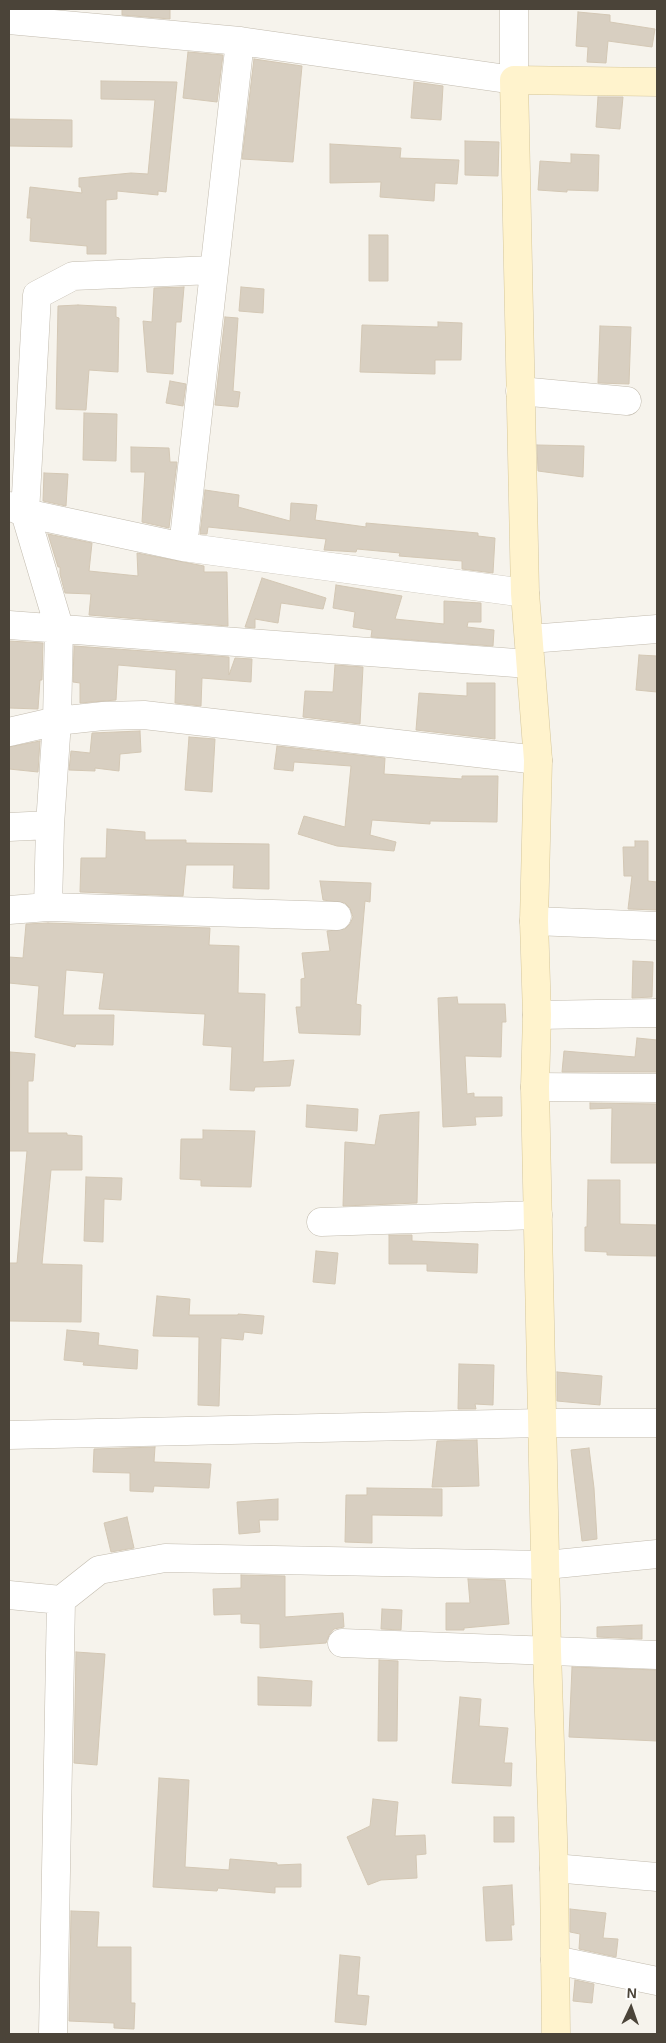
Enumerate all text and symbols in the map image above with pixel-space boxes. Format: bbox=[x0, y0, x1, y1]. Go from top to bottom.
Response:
north arrow bbox=[606, 1983, 656, 2033]
text: N bbox=[626, 1985, 637, 2001]

